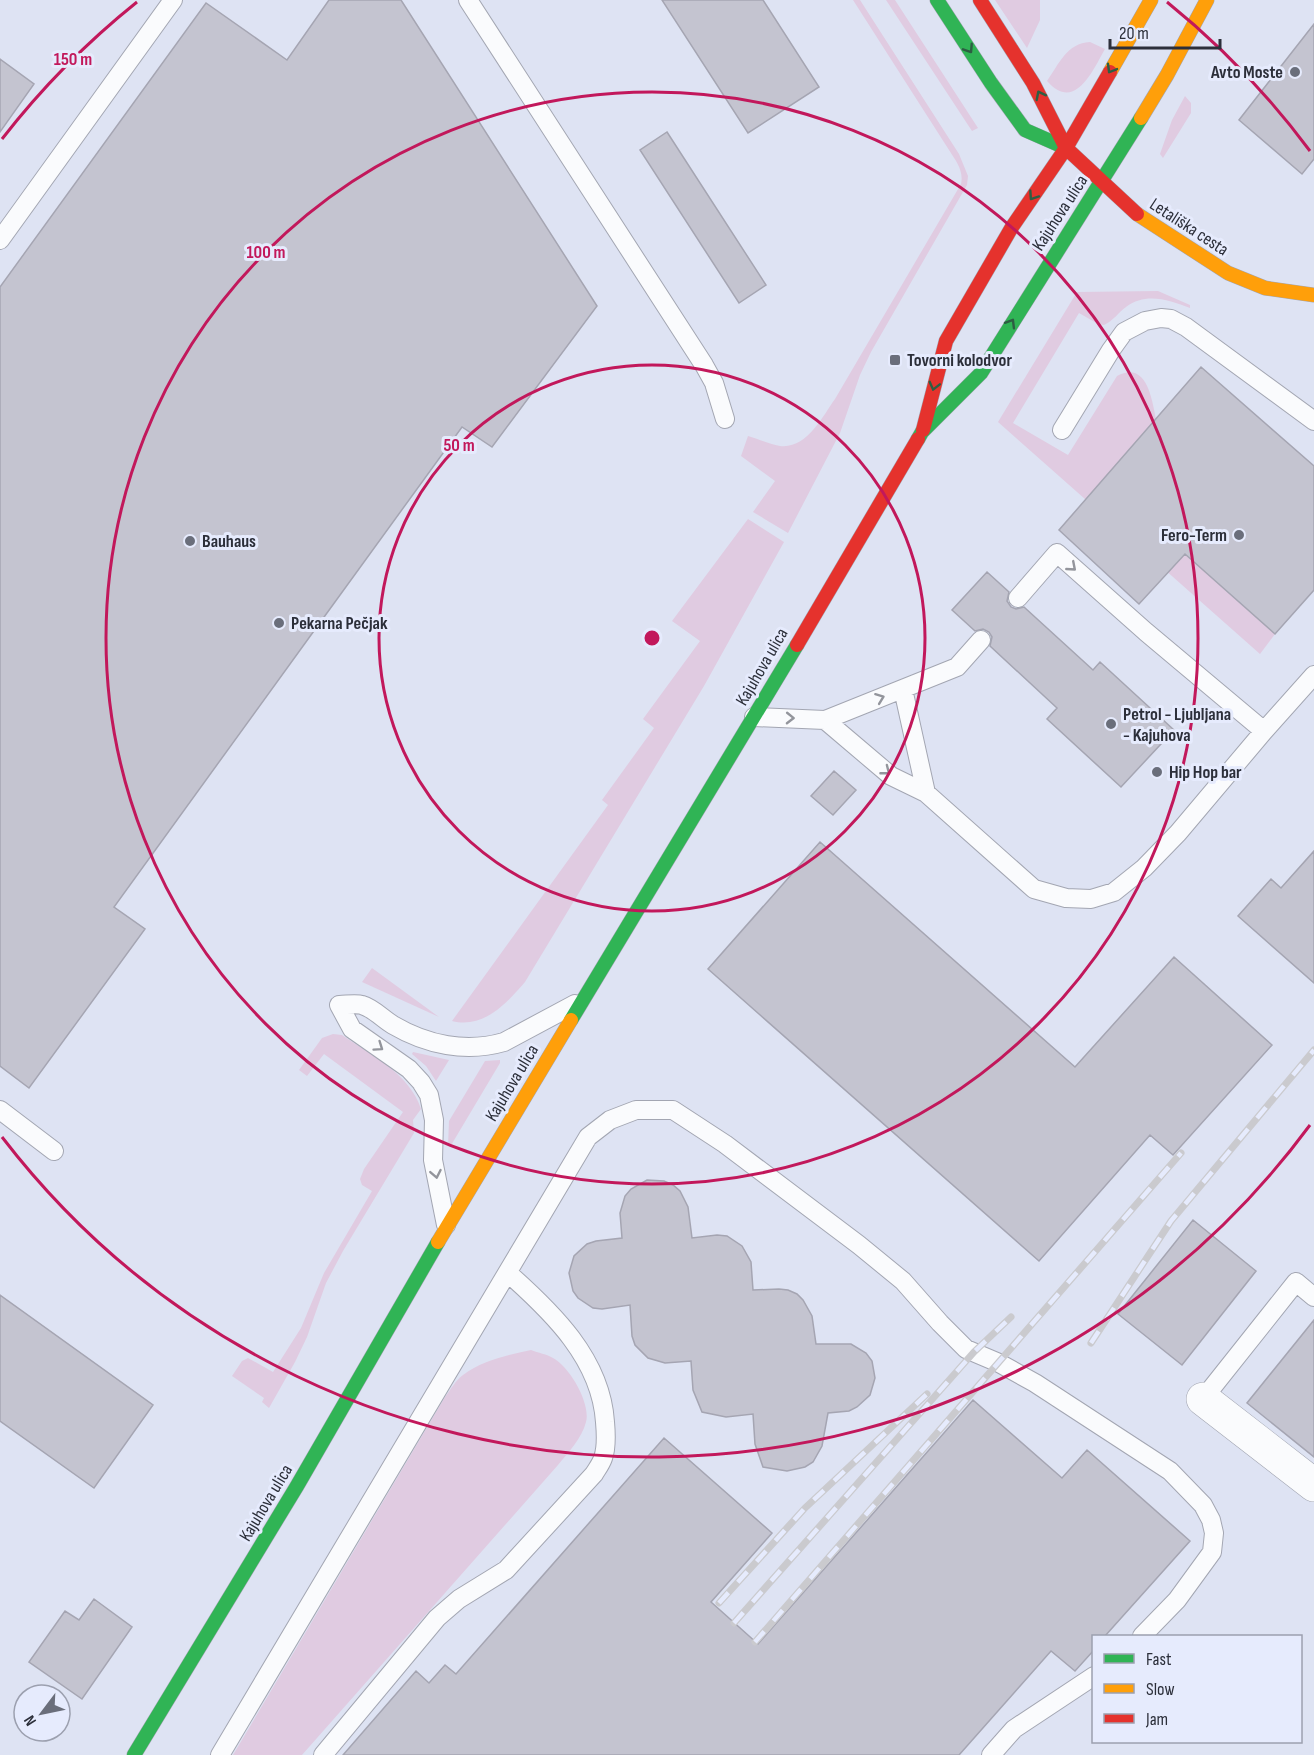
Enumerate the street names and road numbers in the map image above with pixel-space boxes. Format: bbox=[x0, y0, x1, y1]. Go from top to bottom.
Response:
street label: Kajuhova ulica bbox=[1028, 171, 1092, 255]
street label: Letališka cesta bbox=[1146, 194, 1232, 260]
street label: Kajuhova ulica bbox=[731, 625, 793, 709]
street label: Kajuhova ulica bbox=[481, 1041, 543, 1125]
street label: Kajuhova ulica bbox=[235, 1461, 297, 1545]

